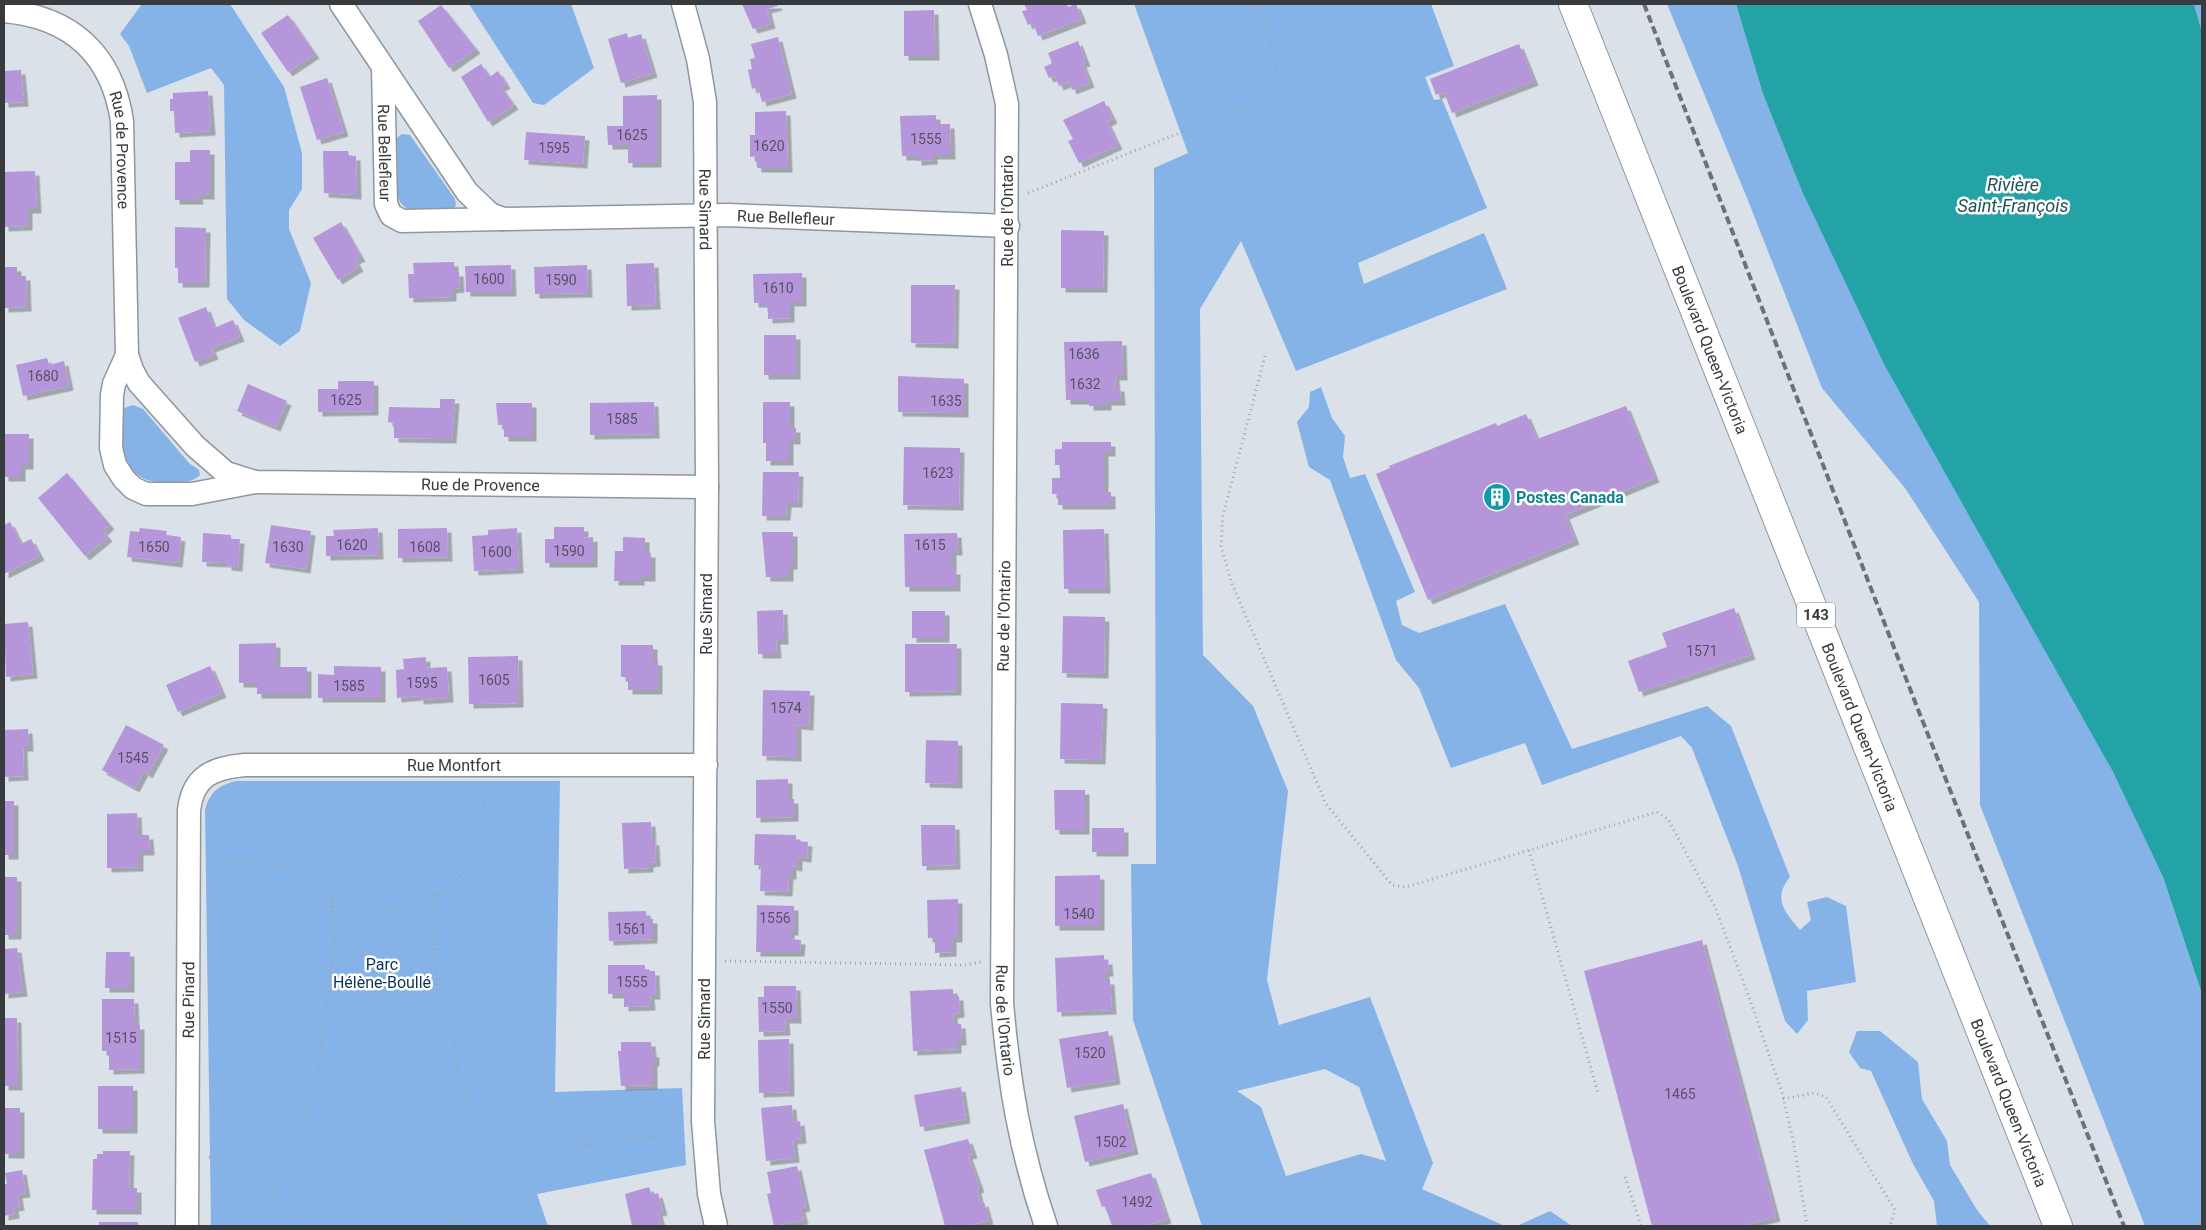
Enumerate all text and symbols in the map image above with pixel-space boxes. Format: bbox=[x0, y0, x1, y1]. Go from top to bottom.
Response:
street label: Rue de Provence bbox=[106, 88, 133, 209]
street label: Rue Bellefleur bbox=[374, 104, 395, 203]
house number: 1625 bbox=[616, 127, 648, 143]
house number: 1555 bbox=[910, 131, 942, 147]
house number: 1620 bbox=[753, 138, 785, 154]
house number: 1595 bbox=[538, 140, 570, 156]
street label: Rue de l'Ontario bbox=[998, 155, 1017, 267]
street label: Rue Simard bbox=[696, 169, 715, 250]
water label: Rivière Saint-François bbox=[1958, 174, 2068, 216]
street label: Rue Bellefleur bbox=[737, 206, 836, 229]
street label: Boulevard Queen-Victoria bbox=[1668, 263, 1752, 437]
house number: 1600 bbox=[473, 271, 505, 287]
house number: 1590 bbox=[545, 272, 577, 288]
house number: 1610 bbox=[762, 280, 794, 296]
house number: 1636 bbox=[1068, 346, 1100, 362]
house number: 1680 bbox=[27, 368, 59, 384]
house number: 1632 bbox=[1069, 376, 1101, 392]
house number: 1625 bbox=[330, 392, 362, 408]
house number: 1635 bbox=[930, 393, 962, 409]
house number: 1585 bbox=[606, 411, 638, 427]
house number: 1623 bbox=[922, 465, 954, 481]
street label: Rue de Provence bbox=[421, 474, 540, 495]
building icon: Postes Canada bbox=[1482, 482, 1512, 512]
place label: Postes Canada bbox=[1516, 488, 1624, 507]
house number: 1620 bbox=[336, 537, 368, 553]
house number: 1615 bbox=[914, 537, 946, 553]
house number: 1650 bbox=[138, 539, 170, 555]
house number: 1630 bbox=[272, 539, 304, 555]
house number: 1608 bbox=[409, 539, 441, 555]
house number: 1590 bbox=[553, 543, 585, 559]
house number: 1600 bbox=[480, 544, 512, 560]
street label: Rue de l'Ontario bbox=[994, 560, 1014, 672]
street label: Rue Simard bbox=[697, 573, 716, 655]
road number: 143 bbox=[1797, 602, 1835, 628]
street label: Boulevard Queen-Victoria bbox=[1818, 640, 1902, 814]
house number: 1571 bbox=[1686, 643, 1718, 659]
house number: 1605 bbox=[478, 672, 510, 688]
house number: 1595 bbox=[406, 675, 438, 691]
house number: 1585 bbox=[333, 678, 365, 694]
house number: 1574 bbox=[770, 700, 802, 716]
house number: 1545 bbox=[117, 750, 149, 766]
street label: Rue Montfort bbox=[407, 756, 501, 775]
house number: 1540 bbox=[1063, 906, 1095, 922]
house number: 1556 bbox=[759, 910, 791, 926]
house number: 1561 bbox=[615, 921, 647, 937]
park label: Parc Hélène-Boullé bbox=[333, 955, 431, 992]
street label: Rue Pinard bbox=[178, 961, 198, 1039]
street label: Rue de l'Ontario bbox=[992, 964, 1020, 1077]
house number: 1555 bbox=[616, 974, 648, 990]
street label: Rue Simard bbox=[695, 978, 714, 1060]
house number: 1550 bbox=[761, 1000, 793, 1016]
street label: Boulevard Queen-Victoria bbox=[1967, 1016, 2051, 1190]
house number: 1515 bbox=[105, 1030, 137, 1046]
house number: 1520 bbox=[1074, 1045, 1106, 1061]
house number: 1465 bbox=[1664, 1086, 1696, 1102]
house number: 1502 bbox=[1095, 1134, 1127, 1150]
house number: 1492 bbox=[1121, 1194, 1153, 1210]

